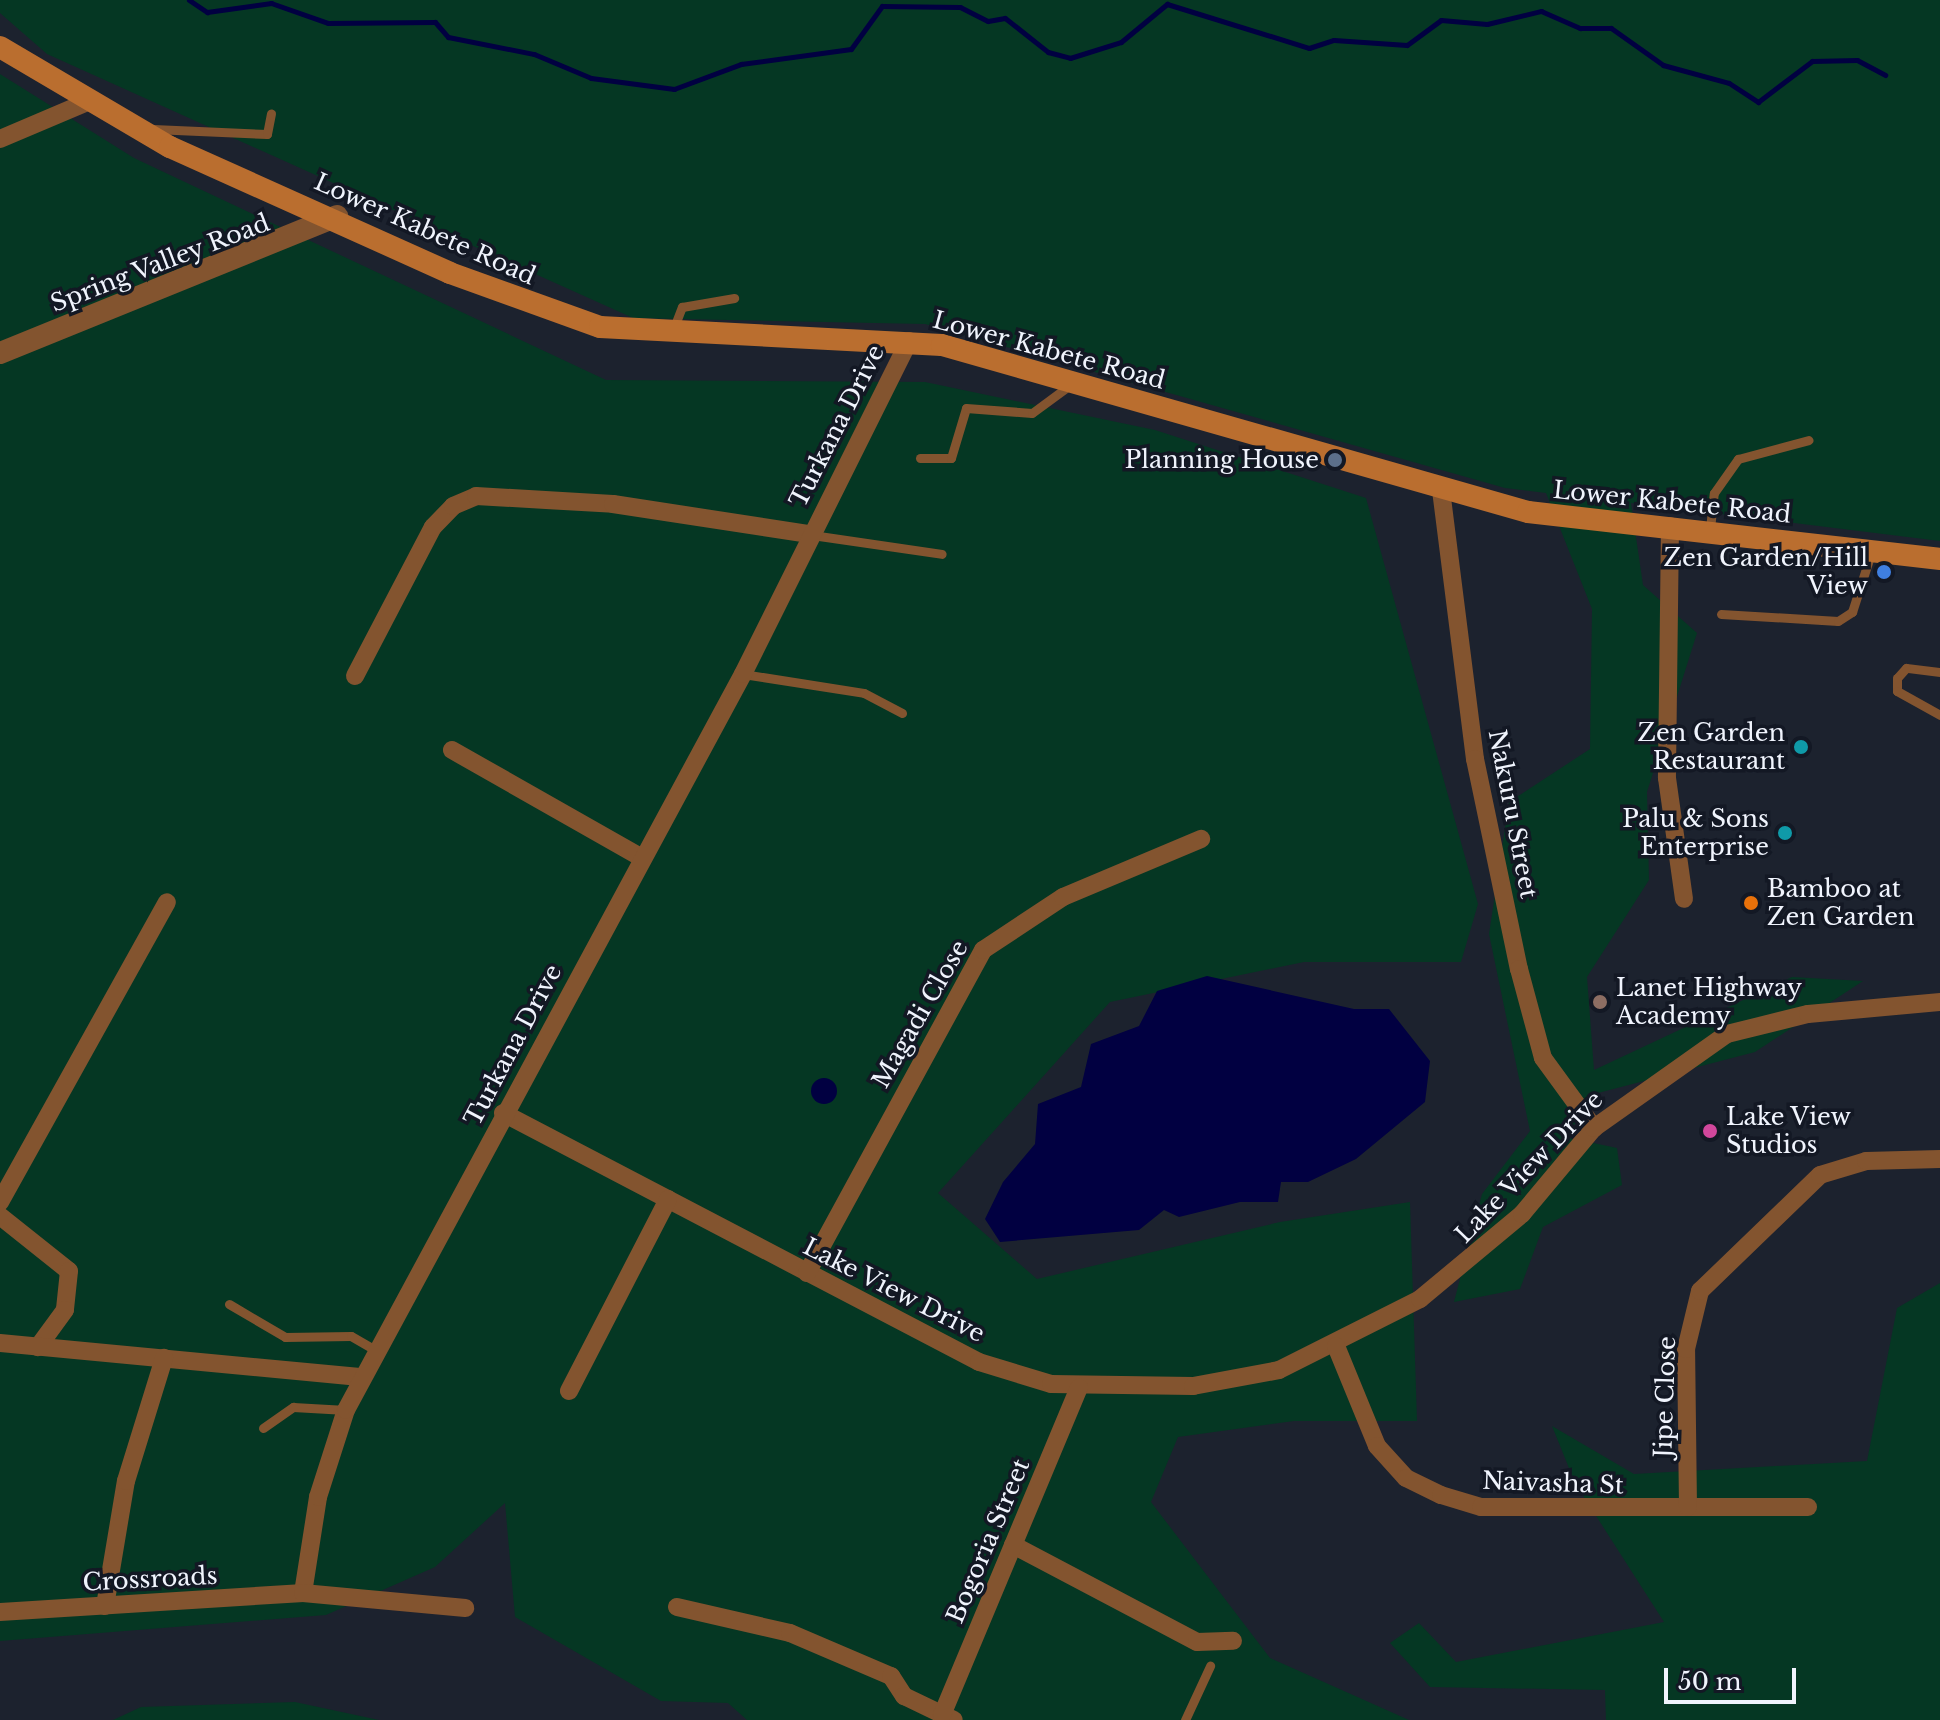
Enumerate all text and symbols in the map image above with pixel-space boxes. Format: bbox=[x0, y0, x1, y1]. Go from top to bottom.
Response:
street label: Lower Kabete Road bbox=[310, 167, 540, 291]
street label: Spring Valley Road bbox=[46, 208, 274, 318]
street label: Lower Kabete Road bbox=[929, 305, 1169, 395]
street label: Turkana Drive bbox=[784, 340, 890, 512]
place label: Planning House bbox=[1124, 446, 1319, 474]
marker: Planning House bbox=[1326, 451, 1344, 469]
street label: Lower Kabete Road bbox=[1551, 475, 1793, 529]
place label: Zen Garden/Hill View bbox=[1663, 544, 1868, 600]
marker: Zen Garden/Hill View bbox=[1875, 563, 1893, 581]
place label: Zen Garden Restaurant bbox=[1637, 719, 1785, 775]
street label: Nakuru Street bbox=[1483, 727, 1543, 901]
marker: Zen Garden Restaurant bbox=[1792, 738, 1810, 756]
place label: Palu & Sons Enterprise bbox=[1622, 805, 1769, 861]
marker: Palu & Sons Enterprise bbox=[1776, 824, 1794, 842]
place label: Bamboo at Zen Garden bbox=[1767, 875, 1915, 931]
marker: Bamboo at Zen Garden bbox=[1742, 894, 1760, 912]
street label: Magadi Close bbox=[866, 935, 974, 1093]
street label: Turkana Drive bbox=[458, 959, 568, 1131]
place label: Lanet Highway Academy bbox=[1616, 974, 1802, 1030]
marker: Lanet Highway Academy bbox=[1591, 993, 1609, 1011]
street label: Lake View Drive bbox=[1449, 1085, 1609, 1249]
place label: Lake View Studios bbox=[1726, 1103, 1852, 1159]
marker: Lake View Studios bbox=[1701, 1122, 1719, 1140]
street label: Lake View Drive bbox=[798, 1231, 990, 1349]
street label: Jipe Close bbox=[1648, 1336, 1682, 1458]
street label: Bogoria Street bbox=[940, 1454, 1036, 1628]
street label: Naivasha St bbox=[1482, 1466, 1624, 1500]
street label: Crossroads bbox=[82, 1561, 218, 1597]
scale bar bbox=[1668, 1652, 1800, 1702]
text: 50 m bbox=[1678, 1667, 1741, 1696]

